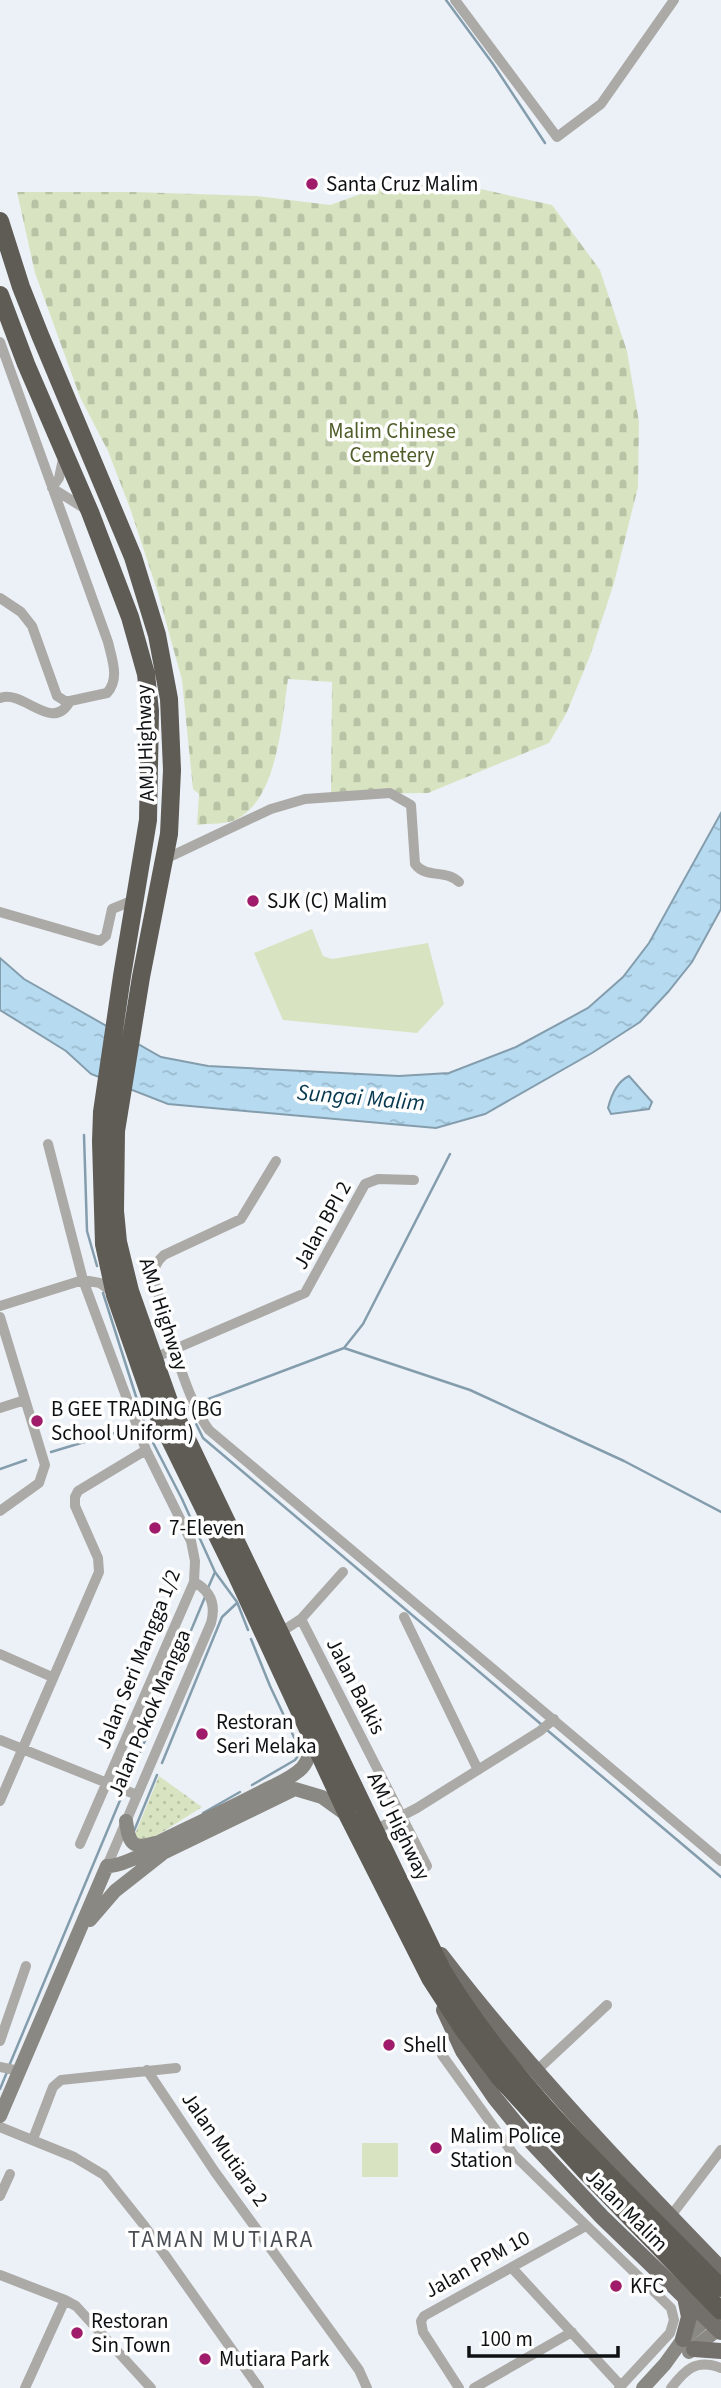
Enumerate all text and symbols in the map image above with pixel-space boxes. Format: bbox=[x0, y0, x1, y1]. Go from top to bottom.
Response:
place label: Santa Cruz Malim bbox=[326, 169, 478, 199]
marker: Santa Cruz Malim bbox=[304, 176, 320, 192]
park label: Malim Chinese Cemetery bbox=[328, 416, 456, 470]
street label: AMJ Highway bbox=[128, 684, 162, 802]
place label: SJK (C) Malim bbox=[267, 886, 387, 916]
marker: SJK (C) Malim bbox=[245, 893, 261, 909]
water label: Sungai Malim bbox=[296, 1075, 426, 1120]
street label: Jalan BPI 2 bbox=[285, 1175, 359, 1275]
street label: AMJ Highway bbox=[132, 1254, 196, 1374]
place label: B GEE TRADING (BG School Uniform) bbox=[51, 1394, 222, 1448]
marker: B GEE TRADING (BG School Uniform) bbox=[29, 1413, 45, 1429]
place label: 7-Eleven bbox=[169, 1513, 245, 1543]
marker: 7-Eleven bbox=[147, 1520, 163, 1536]
street label: Jalan Seri Mangga 1/2 bbox=[88, 1564, 188, 1754]
street label: Jalan Pokok Mangga bbox=[100, 1624, 198, 1802]
street label: Jalan Balkis bbox=[319, 1632, 393, 1740]
place label: Restoran Seri Melaka bbox=[216, 1707, 317, 1761]
marker: Restoran Seri Melaka bbox=[194, 1726, 210, 1742]
street label: AMJ Highway bbox=[360, 1767, 438, 1885]
place label: Shell bbox=[403, 2030, 447, 2060]
marker: Shell bbox=[381, 2037, 397, 2053]
street label: Jalan Mutiara 2 bbox=[174, 2086, 276, 2212]
place label: Malim Police Station bbox=[450, 2121, 561, 2175]
marker: Malim Police Station bbox=[428, 2140, 444, 2156]
street label: Jalan Malim bbox=[579, 2162, 675, 2258]
district label: TAMAN MUTIARA bbox=[128, 2223, 314, 2256]
street label: Jalan PPM 10 bbox=[419, 2223, 535, 2305]
place label: KFC bbox=[630, 2271, 664, 2301]
marker: KFC bbox=[608, 2278, 624, 2294]
place label: Restoran Sin Town bbox=[91, 2306, 171, 2360]
scale bar bbox=[469, 2314, 618, 2358]
text: 100 m bbox=[480, 2324, 533, 2354]
marker: Restoran Sin Town bbox=[69, 2325, 85, 2341]
place label: Mutiara Park bbox=[219, 2344, 330, 2374]
marker: Mutiara Park bbox=[197, 2351, 213, 2367]

